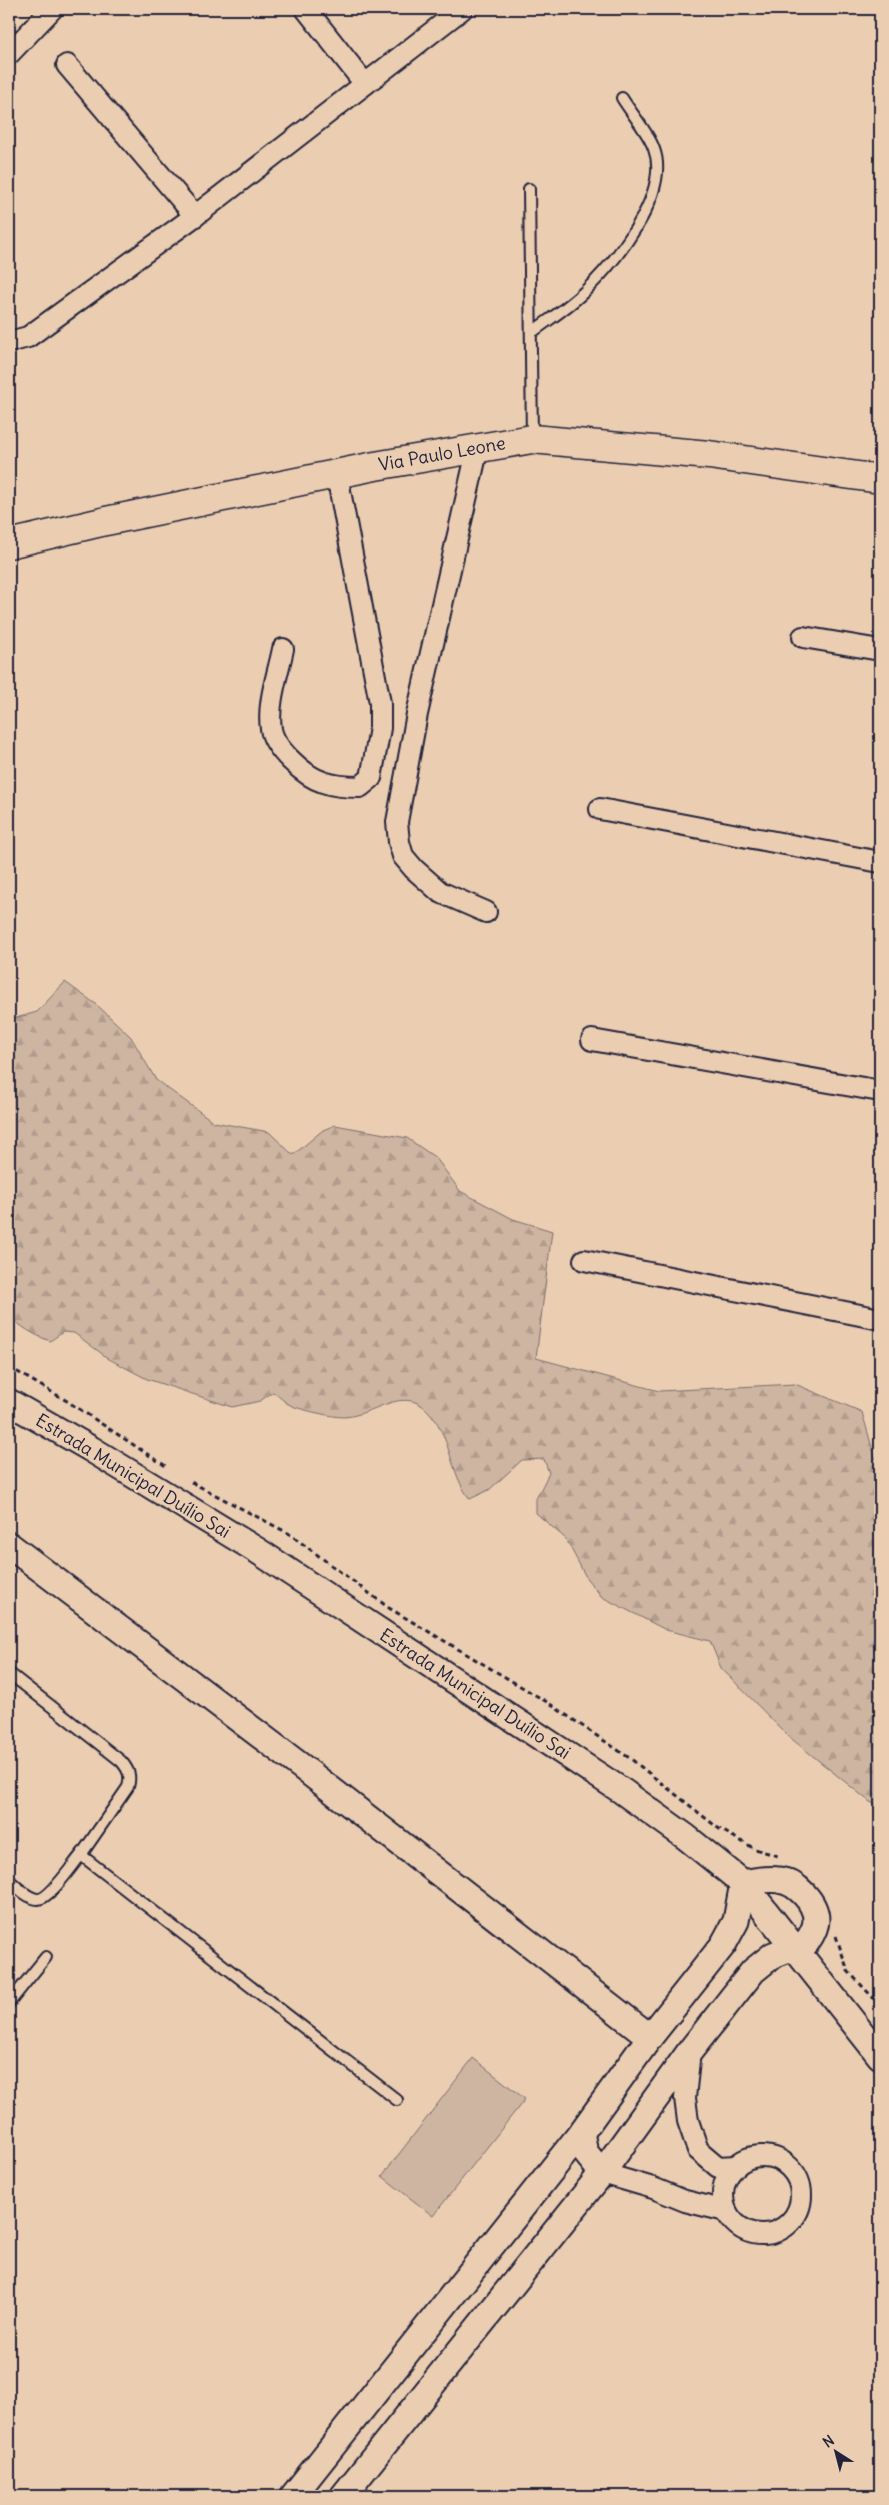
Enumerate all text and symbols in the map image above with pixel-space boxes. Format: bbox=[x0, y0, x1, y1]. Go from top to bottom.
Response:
street label: Via Paulo Leone bbox=[377, 431, 507, 476]
street label: Estrada Municipal Duílio Sai bbox=[32, 1408, 235, 1543]
street label: Estrada Municipal Duílio Sai bbox=[376, 1623, 575, 1764]
north arrow bbox=[812, 2428, 862, 2478]
text: N bbox=[819, 2431, 838, 2452]

